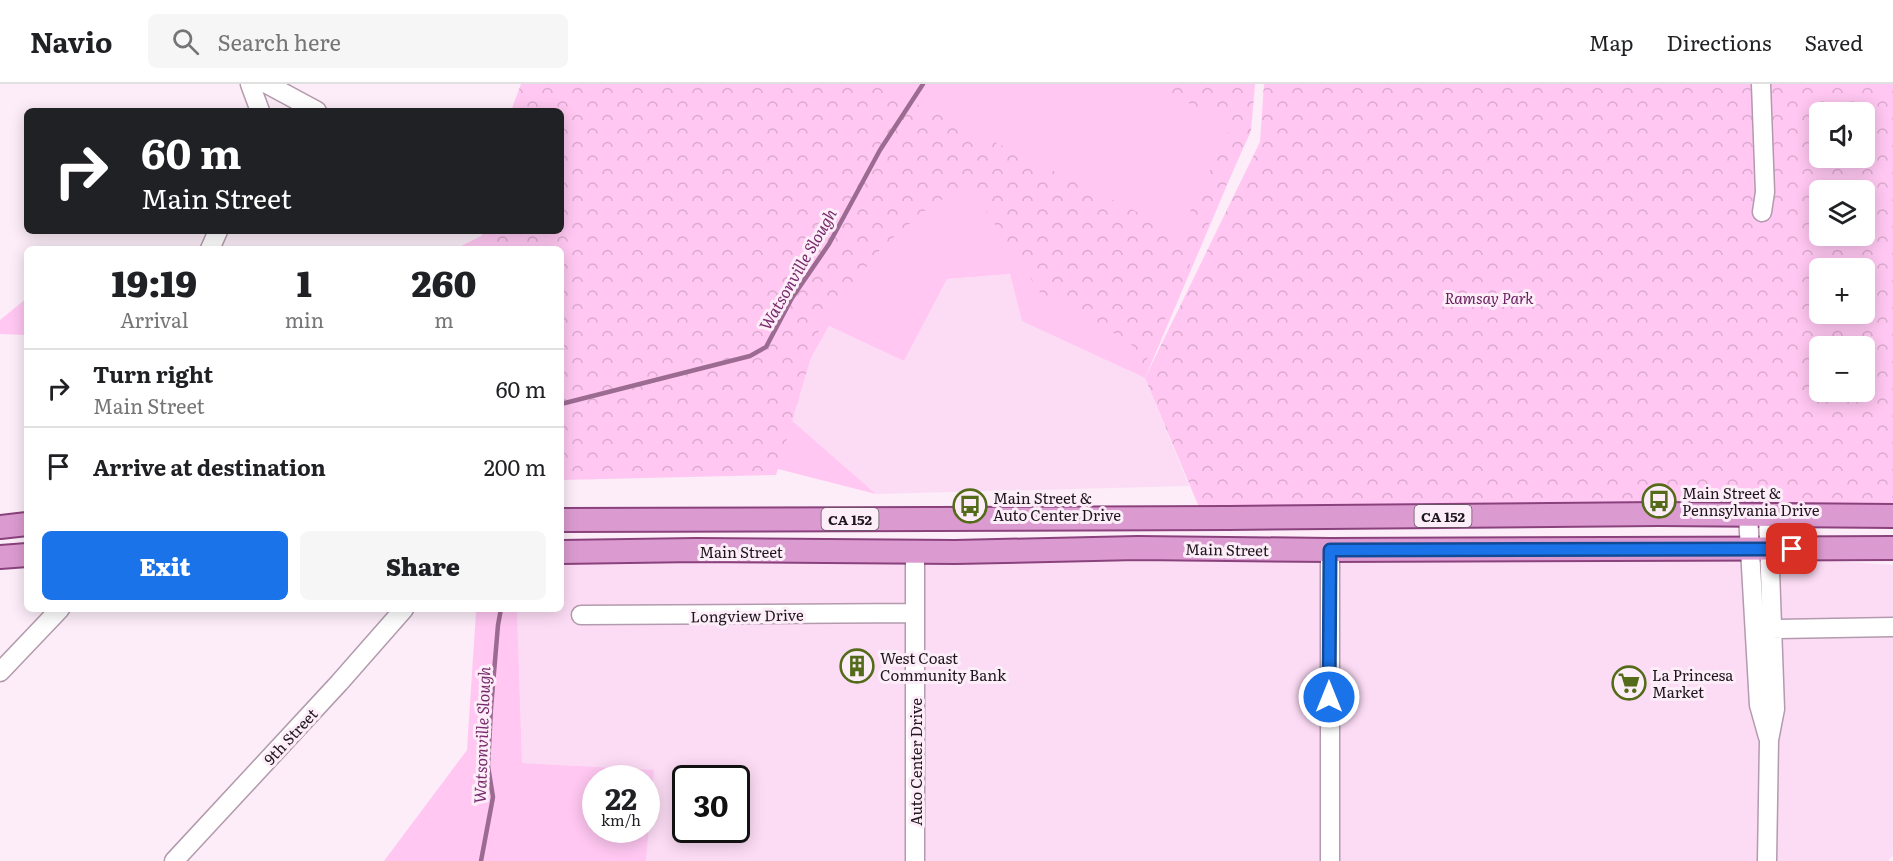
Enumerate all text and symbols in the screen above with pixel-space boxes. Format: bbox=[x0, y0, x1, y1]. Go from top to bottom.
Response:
search box bbox=[148, 14, 568, 68]
text: Navio bbox=[30, 20, 112, 62]
icon: search bbox=[169, 25, 202, 58]
text: Search here bbox=[217, 25, 341, 58]
text: Map bbox=[1589, 26, 1634, 57]
text: Directions bbox=[1667, 26, 1772, 57]
text: Saved bbox=[1805, 26, 1863, 57]
map controls bbox=[1809, 102, 1875, 402]
button: sound bbox=[1809, 102, 1875, 168]
text: 60 m bbox=[141, 120, 242, 182]
icon: right bbox=[42, 132, 120, 210]
text: Main Street bbox=[141, 177, 292, 217]
button: layers bbox=[1809, 180, 1875, 246]
water label: Watsonville Slough bbox=[752, 203, 842, 334]
text: 19:19 bbox=[112, 255, 197, 308]
text: 1 bbox=[297, 255, 312, 308]
text: 260 bbox=[411, 255, 476, 308]
button: + bbox=[1809, 258, 1875, 324]
park label: Ramsay Park bbox=[1444, 286, 1534, 309]
text: Arrival bbox=[120, 304, 188, 334]
text: min bbox=[285, 304, 324, 334]
text: m bbox=[434, 304, 454, 334]
button: − bbox=[1809, 336, 1875, 402]
text: Turn right bbox=[93, 357, 213, 390]
icon: right bbox=[42, 372, 75, 405]
text: 60 m bbox=[496, 372, 546, 405]
text: Main Street bbox=[93, 390, 205, 420]
icon: arrive bbox=[42, 450, 75, 483]
text: Arrive at destination bbox=[93, 450, 326, 483]
text: 200 m bbox=[484, 450, 546, 483]
place label: Main Street & Pennsylvania Drive bbox=[1682, 481, 1820, 521]
bus stop icon: Main Street & Pennsylvania Drive bbox=[1641, 483, 1677, 519]
place label: Main Street & Auto Center Drive bbox=[993, 486, 1121, 526]
bus stop icon: Main Street & Auto Center Drive bbox=[952, 488, 988, 524]
road number: CA 152 bbox=[1414, 505, 1472, 527]
road number: CA 152 bbox=[822, 508, 878, 530]
pin bbox=[1766, 523, 1817, 574]
button: Exit bbox=[42, 531, 288, 600]
button: Share bbox=[300, 531, 546, 600]
icon: arrive bbox=[1775, 532, 1808, 565]
street label: Main Street bbox=[1185, 537, 1269, 561]
street label: Main Street bbox=[699, 540, 783, 563]
street label: Longview Drive bbox=[690, 603, 804, 627]
place label: West Coast Community Bank bbox=[880, 646, 1007, 686]
building icon: West Coast Community Bank bbox=[839, 648, 875, 684]
place label: La Princesa Market bbox=[1652, 663, 1734, 703]
position arrow bbox=[1297, 665, 1361, 729]
supermarket icon: La Princesa Market bbox=[1611, 665, 1647, 701]
water label: Watsonville Slough bbox=[467, 666, 495, 804]
street label: Auto Center Drive bbox=[904, 698, 927, 826]
street label: 9th Street bbox=[258, 703, 322, 769]
speed limit sign: 30 bbox=[672, 765, 750, 843]
text: 22 bbox=[605, 775, 637, 819]
text: km/h bbox=[601, 808, 641, 831]

